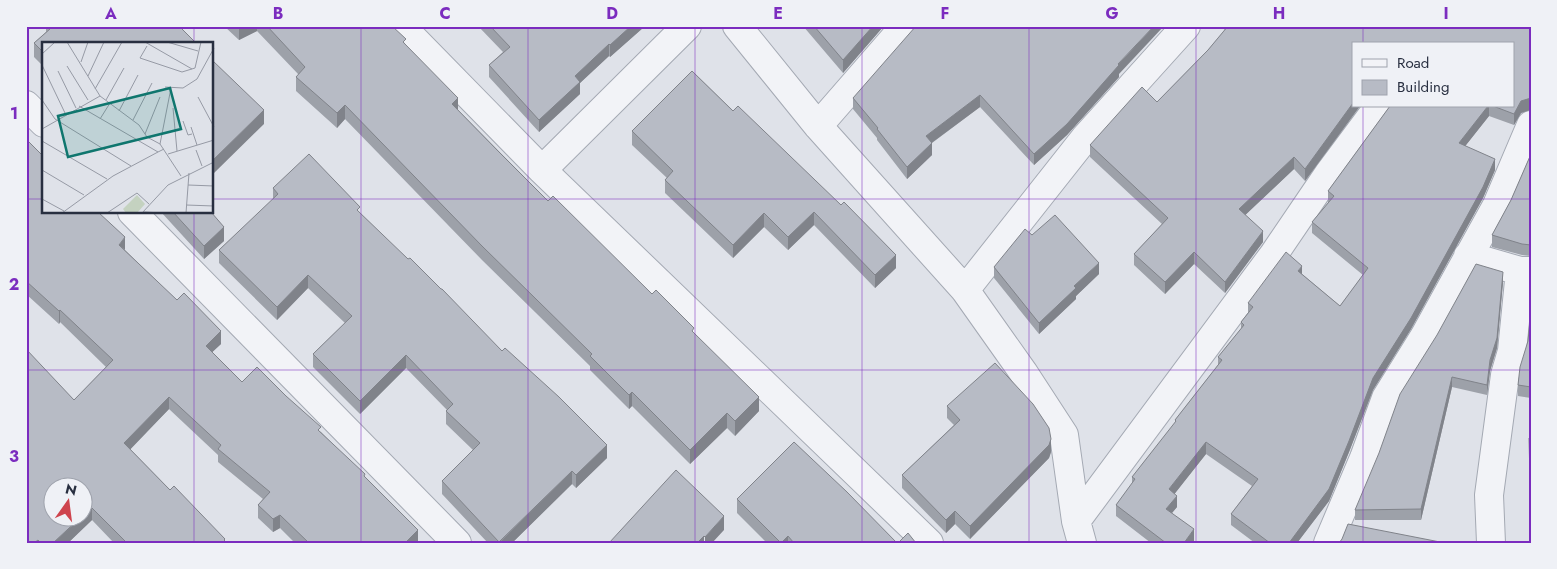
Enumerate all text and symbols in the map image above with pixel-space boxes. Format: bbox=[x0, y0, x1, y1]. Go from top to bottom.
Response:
text: A bbox=[104, 2, 117, 25]
text: B bbox=[273, 2, 283, 25]
text: C bbox=[439, 2, 451, 25]
text: D bbox=[606, 2, 618, 25]
text: E bbox=[773, 2, 783, 25]
text: F bbox=[941, 2, 949, 25]
text: G bbox=[1105, 2, 1119, 25]
text: H bbox=[1273, 2, 1285, 25]
text: I bbox=[1443, 2, 1449, 25]
inset map bbox=[42, 42, 214, 214]
legend bbox=[1352, 42, 1514, 108]
text: Road bbox=[1397, 52, 1429, 74]
text: Building bbox=[1397, 76, 1449, 98]
text: 1 bbox=[10, 102, 18, 125]
text: 2 bbox=[9, 273, 19, 296]
text: 3 bbox=[9, 445, 19, 468]
north arrow bbox=[42, 476, 92, 526]
text: N bbox=[63, 478, 79, 500]

